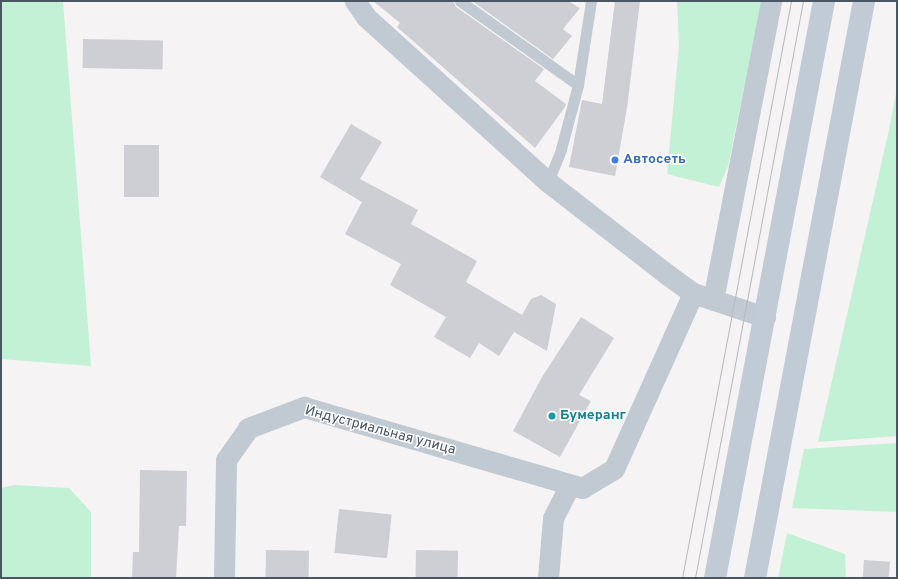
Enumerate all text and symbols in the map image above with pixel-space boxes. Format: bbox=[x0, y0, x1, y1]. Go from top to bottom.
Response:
place label: Автосеть bbox=[623, 152, 686, 168]
marker: Автосеть bbox=[610, 155, 620, 165]
street label: Индустриальная улица bbox=[303, 403, 457, 459]
place label: Бумеранг bbox=[560, 408, 626, 424]
marker: Бумеранг bbox=[547, 411, 557, 421]

